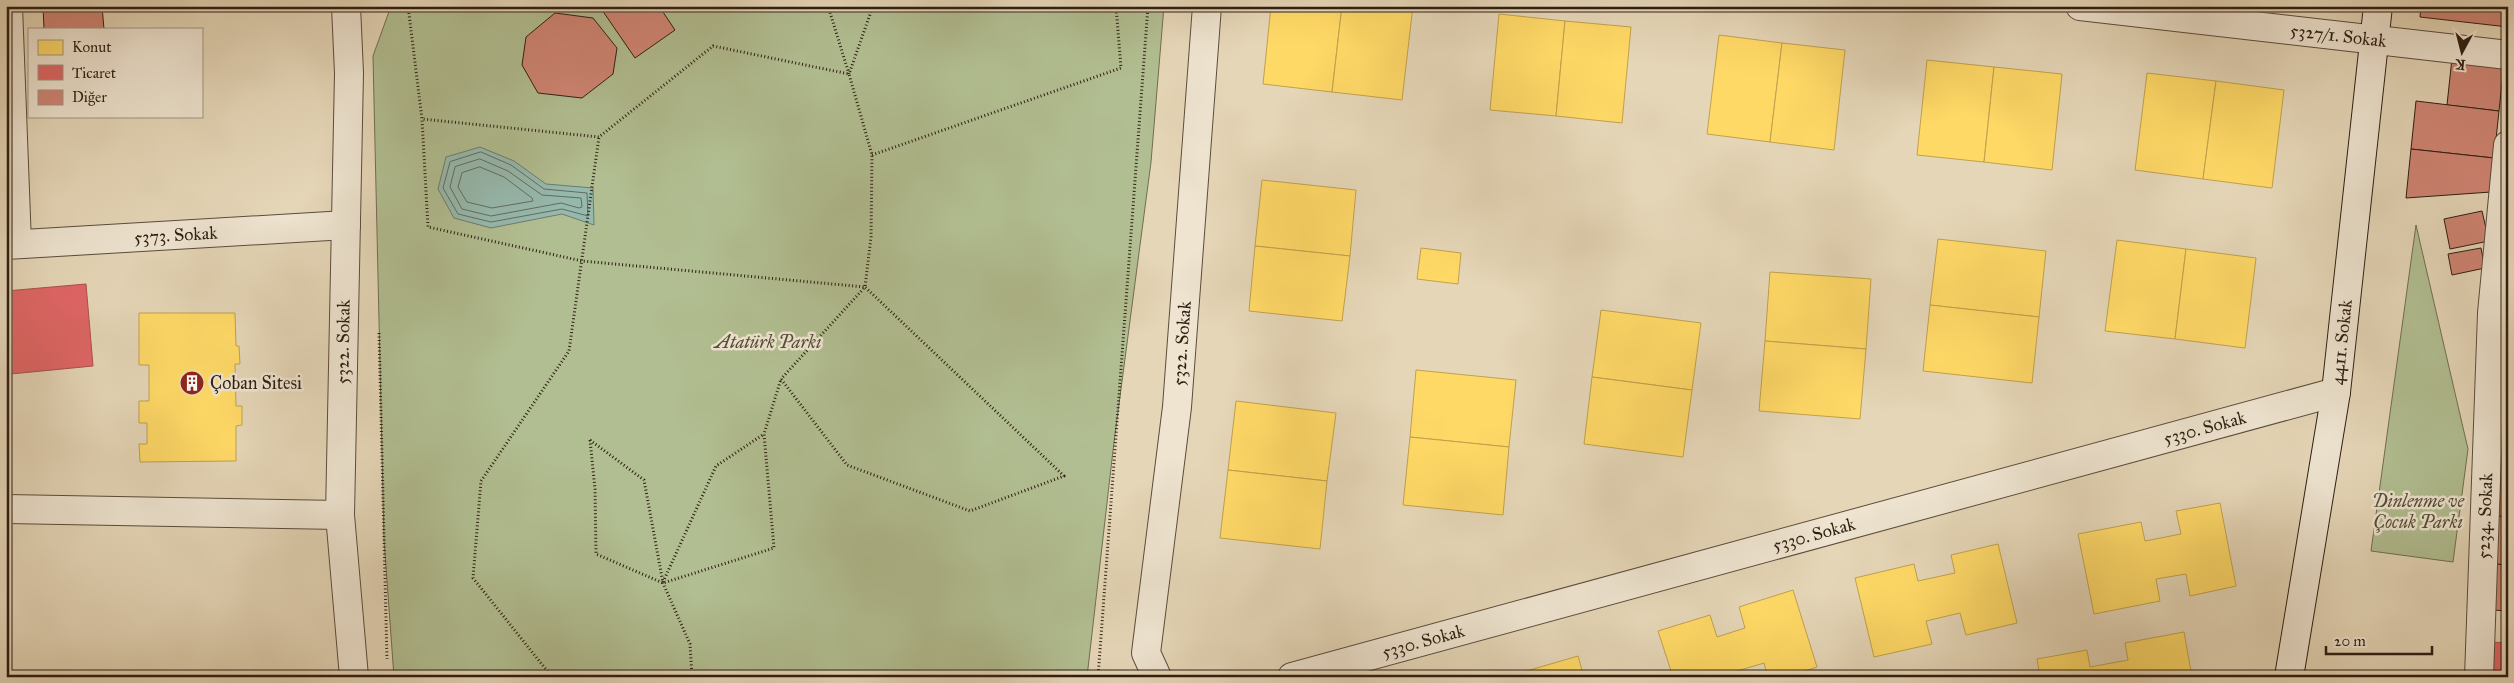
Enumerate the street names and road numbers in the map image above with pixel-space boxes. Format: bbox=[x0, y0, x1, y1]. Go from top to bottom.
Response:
street label: 5327/1. Sokak bbox=[2289, 19, 2388, 52]
street label: 5373. Sokak bbox=[133, 222, 219, 248]
street label: 4411. Sokak bbox=[2326, 298, 2357, 386]
street label: 5322. Sokak bbox=[331, 299, 355, 385]
street label: 5322. Sokak bbox=[1168, 300, 1196, 387]
street label: 5330. Sokak bbox=[2161, 406, 2249, 450]
street label: 5234. Sokak bbox=[2472, 472, 2497, 560]
street label: 5330. Sokak bbox=[1770, 513, 1858, 556]
street label: 5330. Sokak bbox=[1379, 619, 1468, 663]

